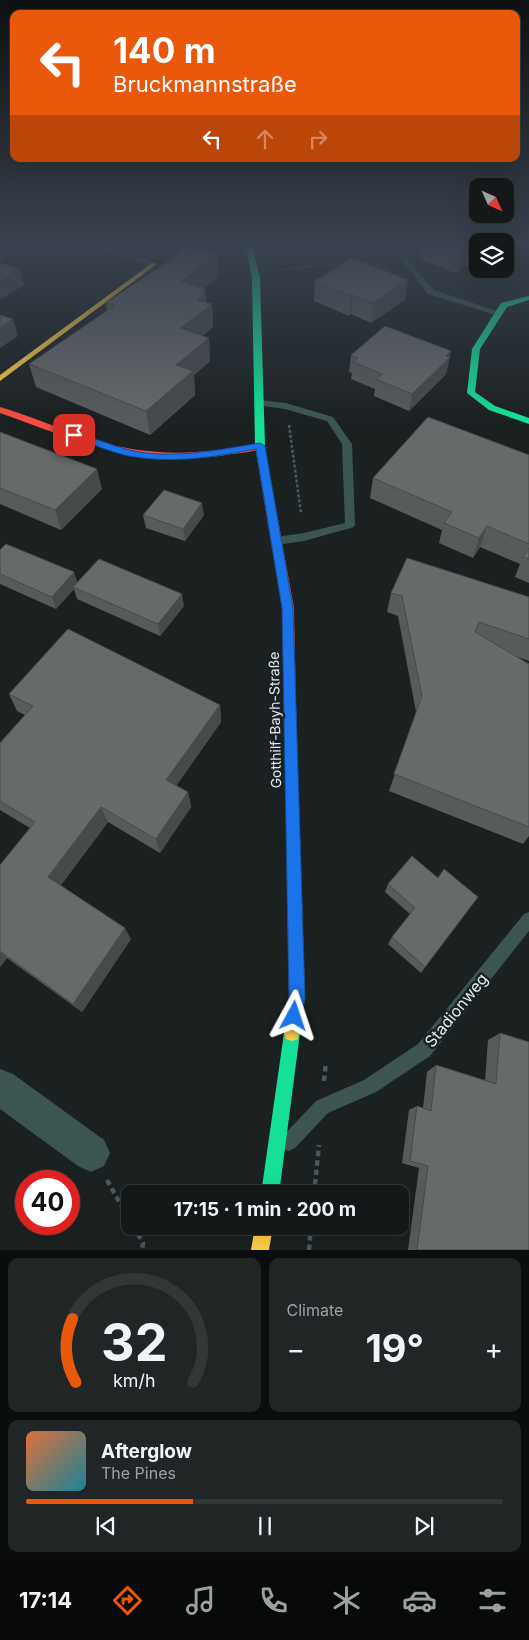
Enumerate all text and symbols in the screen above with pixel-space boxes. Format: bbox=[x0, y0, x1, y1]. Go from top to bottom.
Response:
text: 140 m bbox=[113, 29, 216, 71]
icon: left bbox=[30, 30, 95, 95]
text: Bruckmannstraße bbox=[113, 71, 297, 97]
icon: left bbox=[198, 125, 226, 153]
icon: ahead bbox=[251, 125, 279, 153]
icon: right bbox=[304, 125, 332, 153]
north arrow bbox=[469, 178, 514, 222]
map controls bbox=[469, 178, 514, 278]
button: layers bbox=[469, 233, 514, 278]
pin bbox=[53, 414, 95, 456]
icon: arrive bbox=[60, 421, 88, 449]
street label: Gotthilf-Bayh-Straße bbox=[265, 651, 284, 789]
street label: Stadionweg bbox=[420, 969, 492, 1051]
position arrow bbox=[267, 989, 319, 1041]
speed limit sign: 40 bbox=[15, 1170, 80, 1235]
text: 17:15 · 1 min · 200 m bbox=[174, 1198, 356, 1221]
text: Climate bbox=[287, 1300, 343, 1320]
text: 32 bbox=[101, 1311, 167, 1374]
text: 19° bbox=[365, 1325, 424, 1371]
text: − bbox=[287, 1332, 305, 1366]
text: + bbox=[484, 1332, 503, 1366]
text: km/h bbox=[113, 1370, 155, 1391]
text: Afterglow bbox=[101, 1440, 192, 1463]
text: The Pines bbox=[101, 1463, 176, 1483]
icon: previous bbox=[92, 1512, 120, 1540]
icon: pause bbox=[251, 1512, 279, 1540]
icon: next bbox=[410, 1512, 438, 1540]
icon: directions bbox=[110, 1583, 145, 1618]
icon: music bbox=[183, 1583, 218, 1618]
icon: phone bbox=[256, 1583, 291, 1618]
icon: climate bbox=[329, 1583, 364, 1618]
icon: car bbox=[402, 1583, 437, 1618]
icon: filters bbox=[475, 1583, 510, 1618]
text: 17:14 bbox=[19, 1587, 72, 1613]

